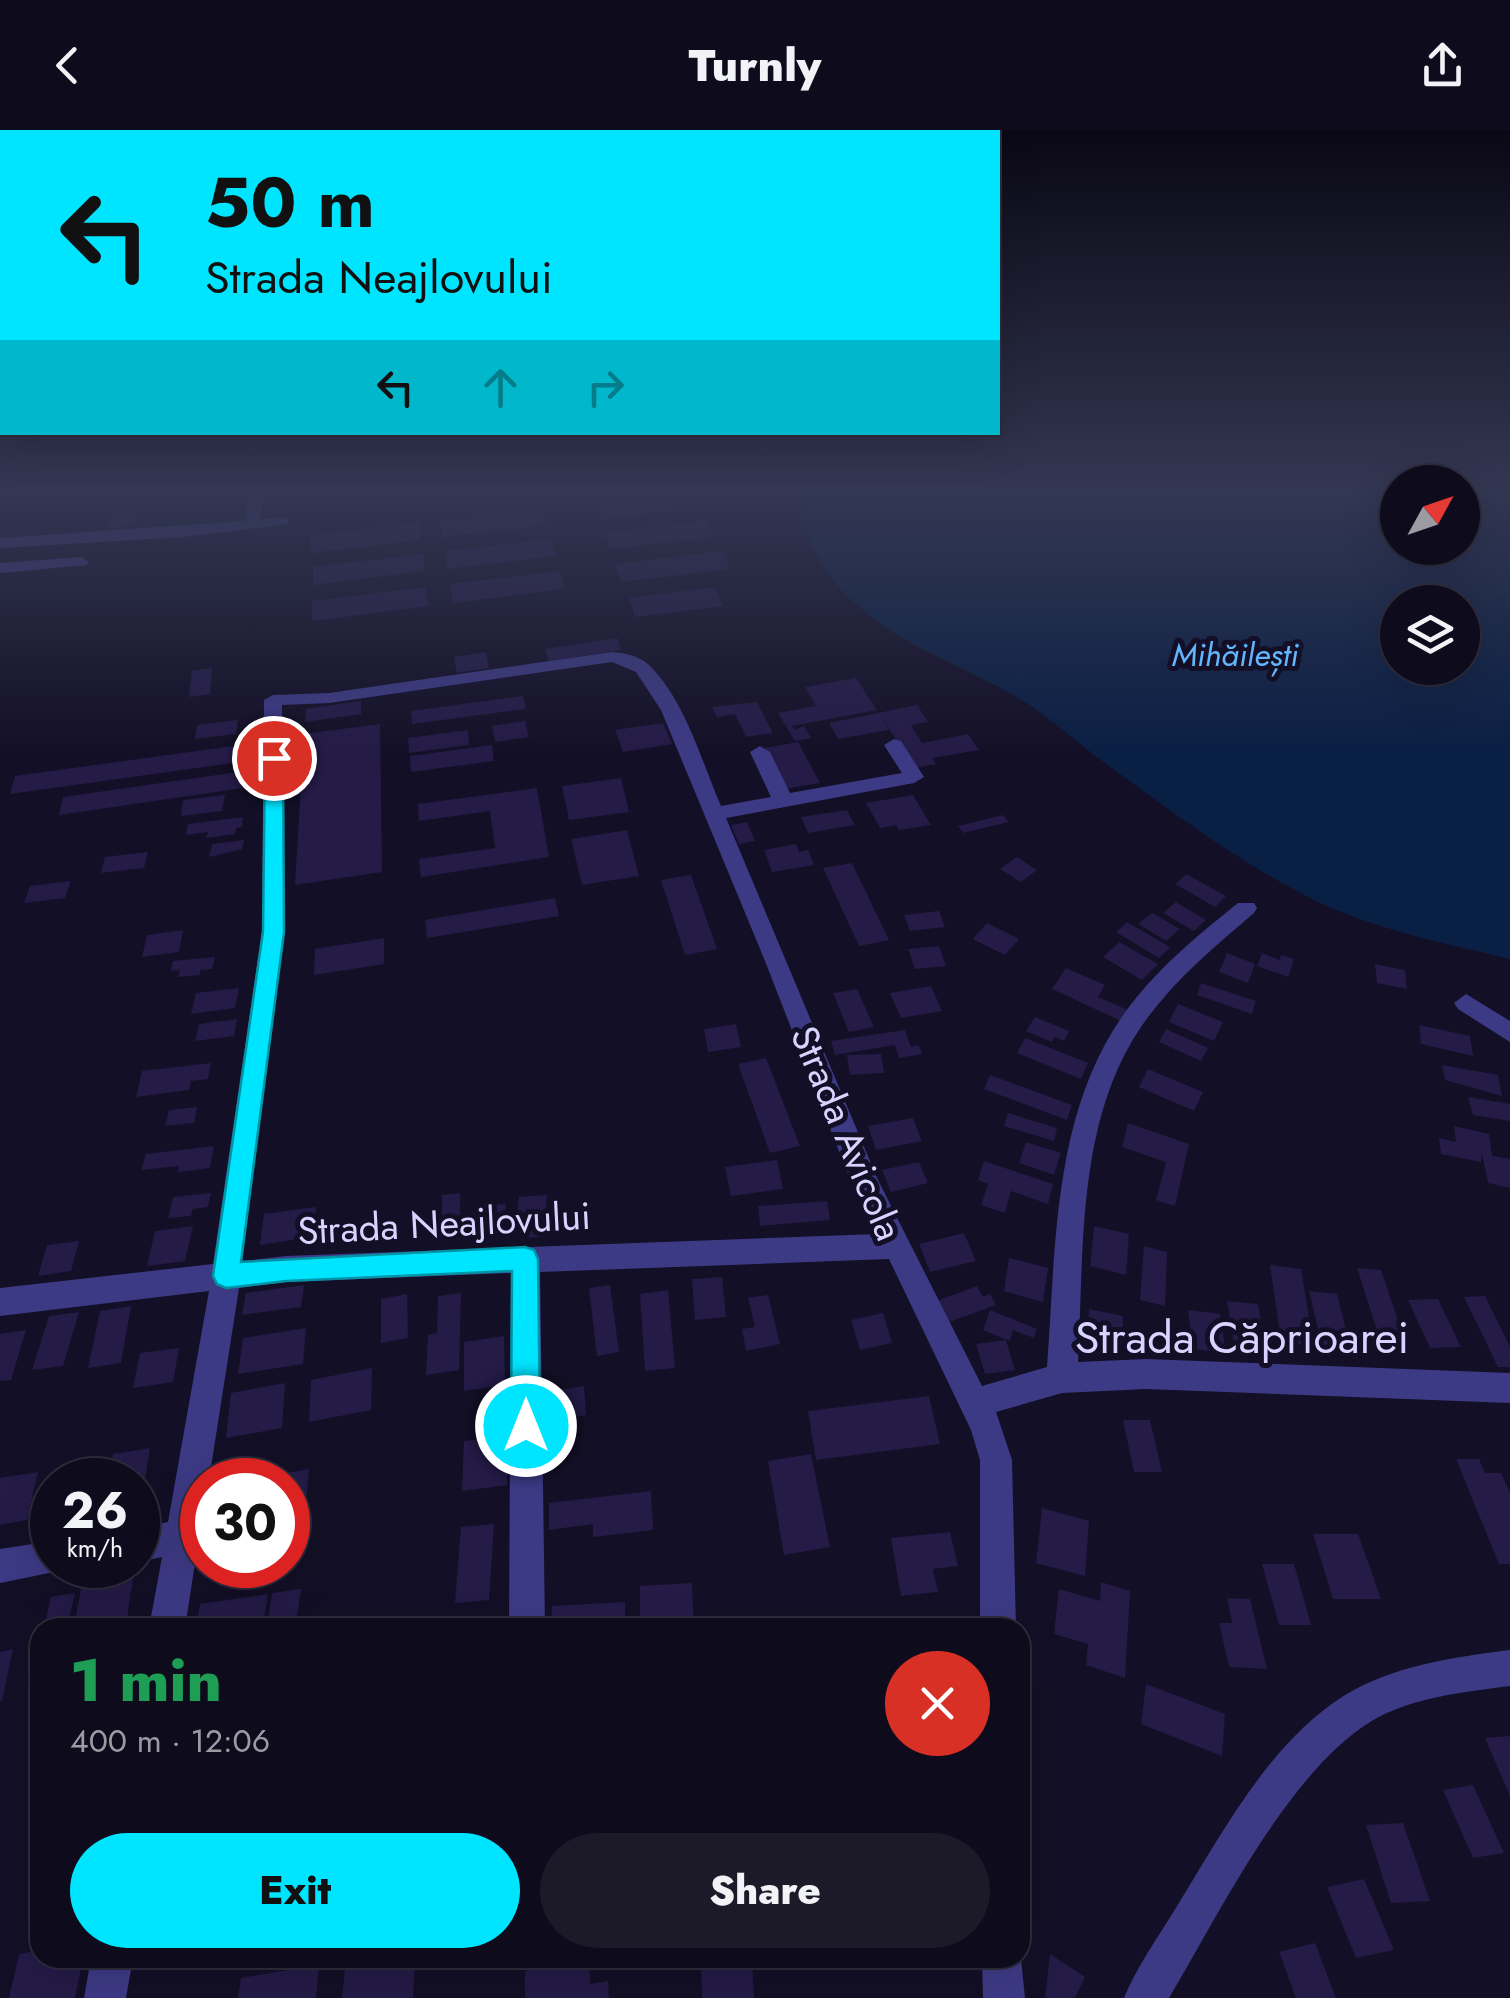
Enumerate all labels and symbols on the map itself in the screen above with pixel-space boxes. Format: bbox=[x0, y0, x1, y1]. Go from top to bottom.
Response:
north arrow bbox=[1380, 465, 1480, 565]
water label: Mihăilești bbox=[1172, 632, 1299, 678]
pin bbox=[232, 716, 317, 801]
street label: Strada Avicola bbox=[777, 1017, 917, 1249]
street label: Strada Neajlovului bbox=[296, 1188, 592, 1258]
street label: Strada Căprioarei bbox=[1075, 1305, 1409, 1370]
position arrow bbox=[474, 1374, 578, 1478]
speed limit sign: 30 bbox=[180, 1458, 310, 1588]

